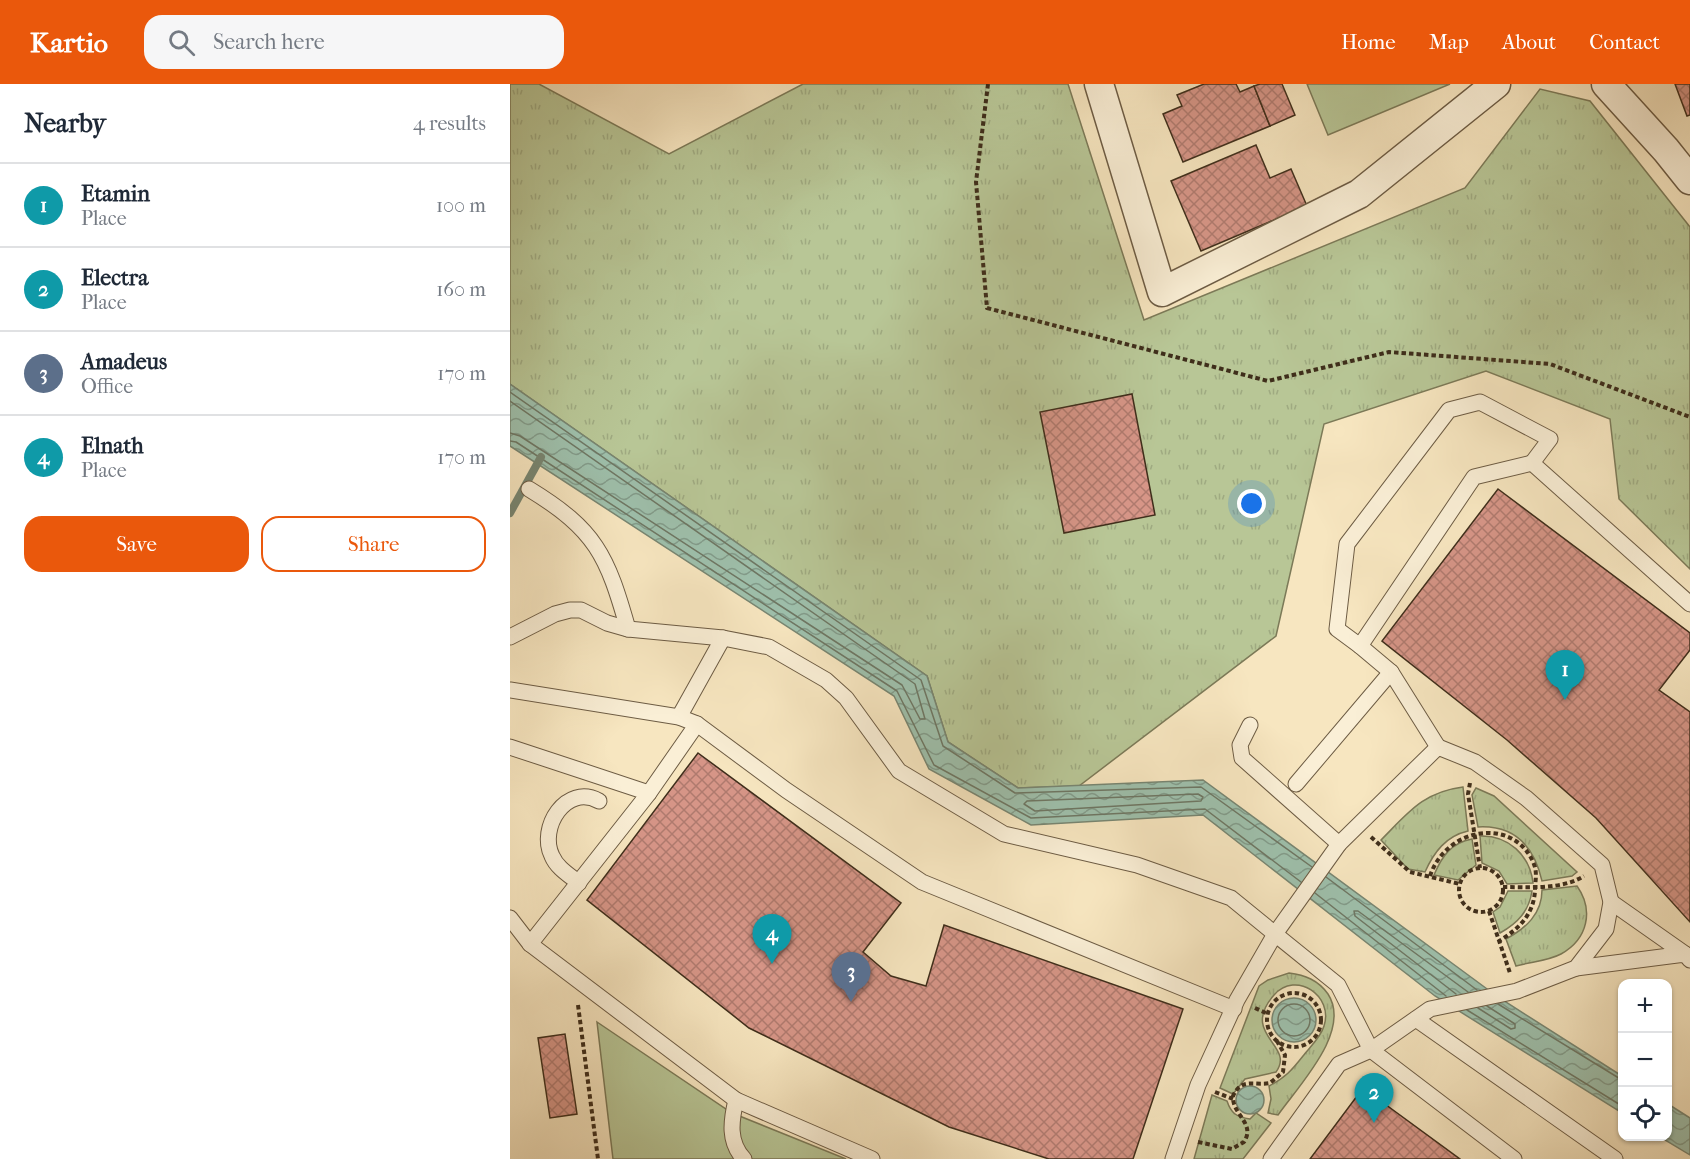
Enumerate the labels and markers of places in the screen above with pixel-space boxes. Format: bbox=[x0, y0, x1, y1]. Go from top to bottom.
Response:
pin: 1 bbox=[1546, 650, 1584, 700]
pin: 4 bbox=[752, 914, 792, 964]
pin: 3 bbox=[832, 952, 870, 1002]
pin: 2 bbox=[1354, 1074, 1394, 1123]

